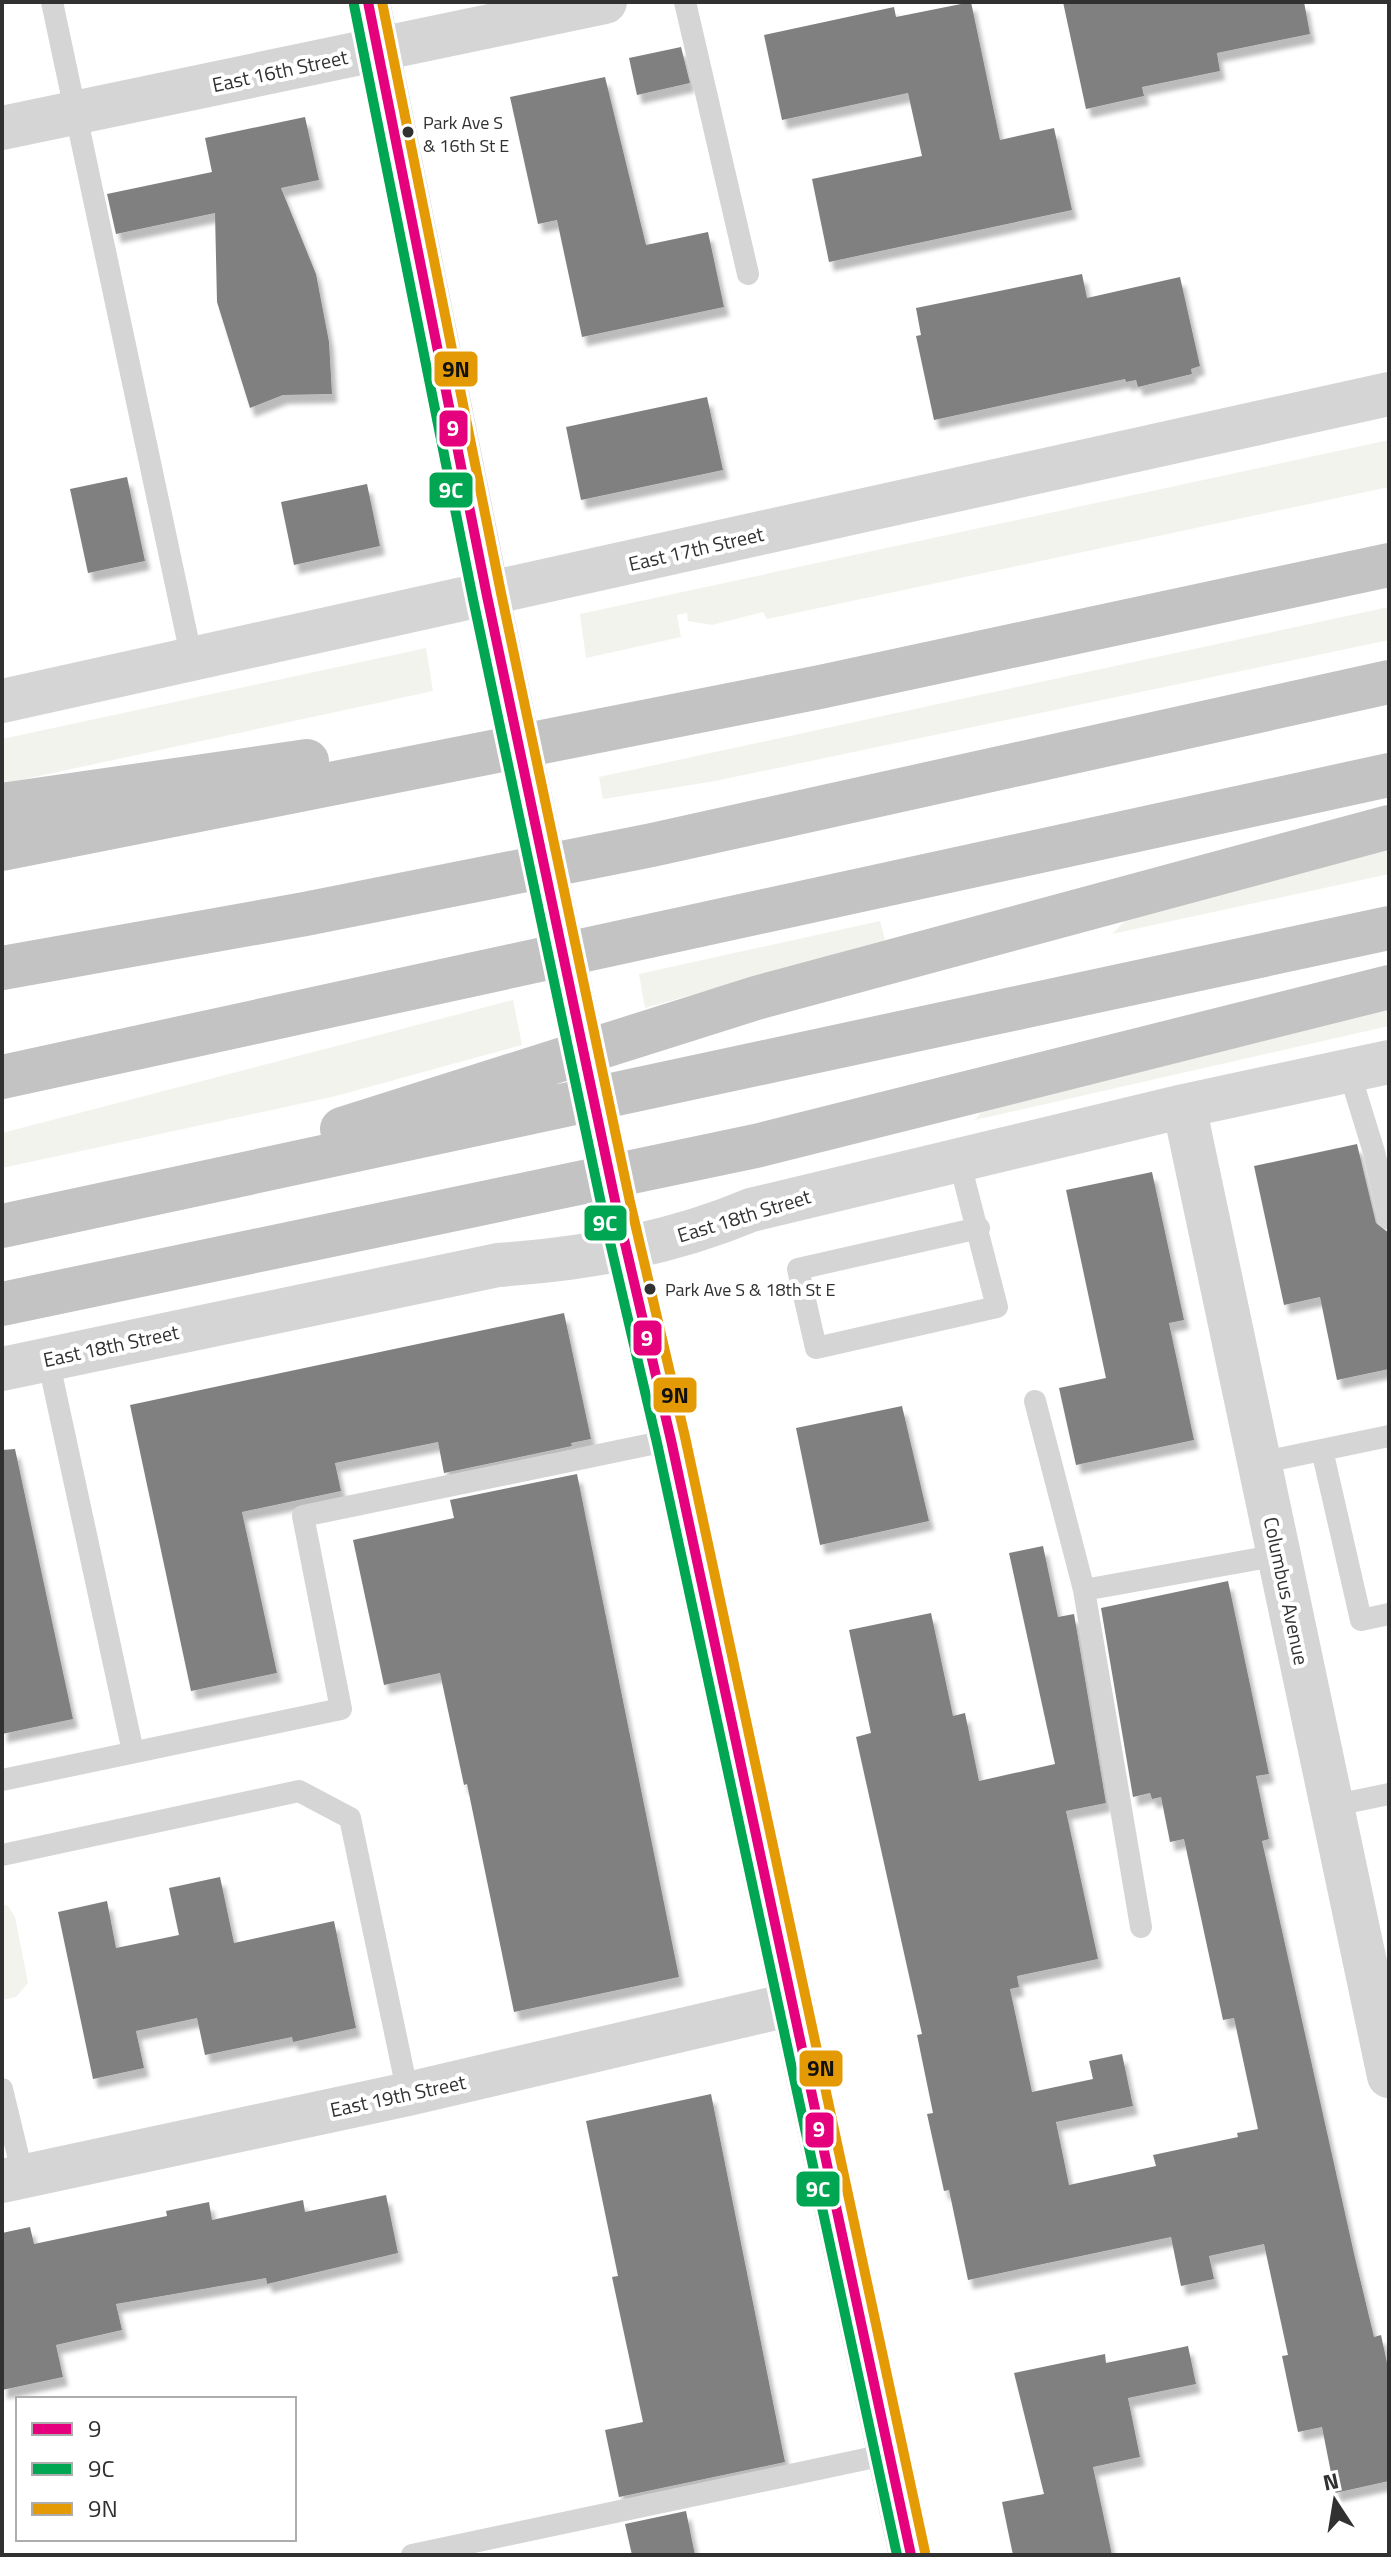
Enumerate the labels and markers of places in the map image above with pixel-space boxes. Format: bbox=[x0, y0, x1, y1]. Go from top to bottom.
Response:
place label: Park Ave S & 16th St E bbox=[423, 109, 509, 159]
marker: Park Ave S & 16th St E bbox=[400, 124, 416, 140]
place label: Park Ave S & 18th St E bbox=[665, 1276, 835, 1303]
marker: Park Ave S & 18th St E bbox=[642, 1281, 658, 1297]

